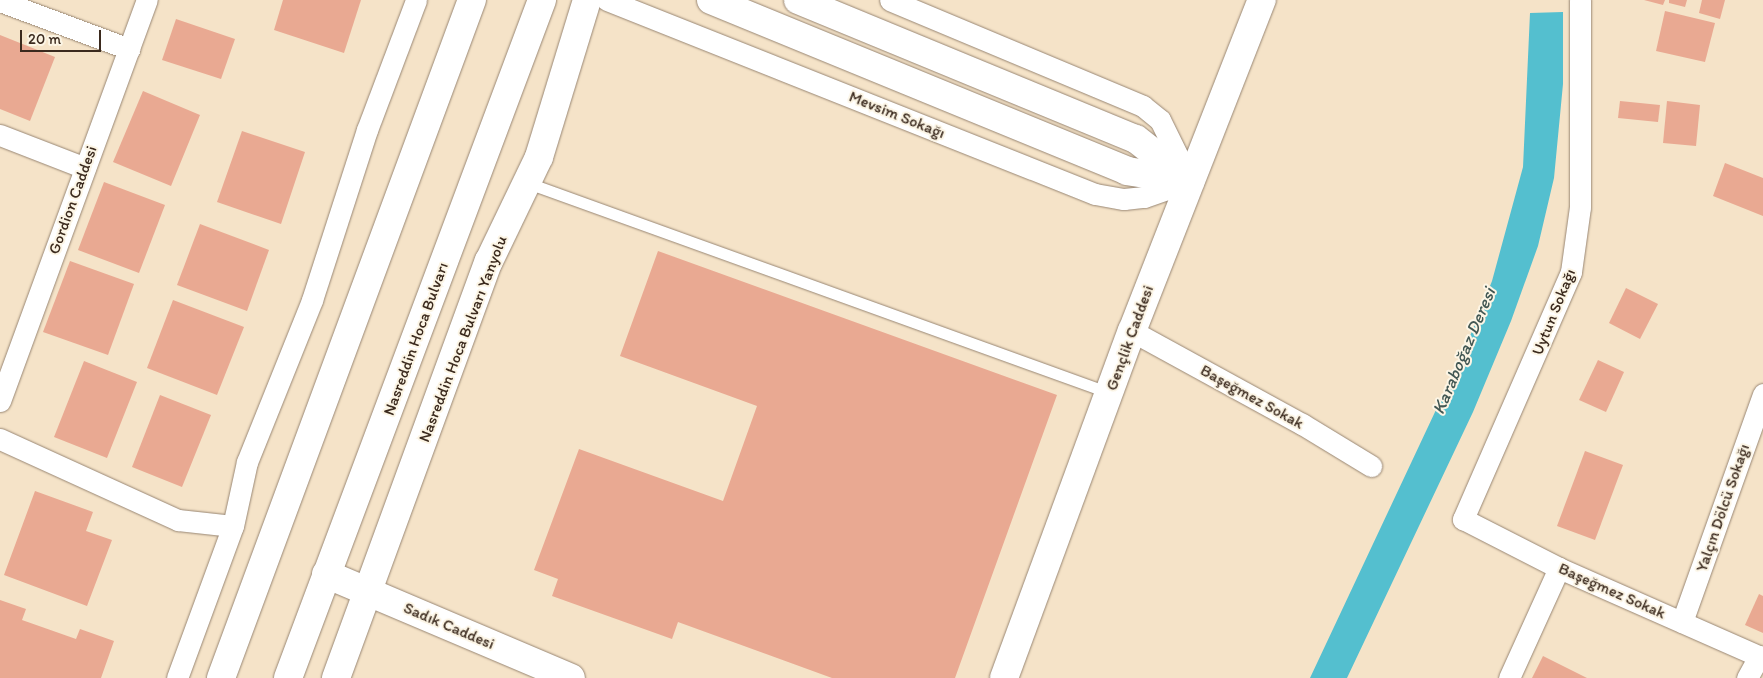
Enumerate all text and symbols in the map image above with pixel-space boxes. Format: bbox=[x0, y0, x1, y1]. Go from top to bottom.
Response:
scale bar bbox=[22, 20, 104, 52]
text: 20 m bbox=[28, 30, 61, 48]
street label: Mevsim Sokağı bbox=[846, 87, 948, 143]
street label: Gordion Caddesi bbox=[44, 143, 102, 257]
street label: Nasreddin Hoca Bulvarı Yanyolu bbox=[415, 233, 511, 445]
street label: Nasreddin Hoca Bulvarı bbox=[379, 260, 453, 418]
street label: Uytun Sokağı bbox=[1528, 266, 1580, 358]
street label: Gençlik Caddesi bbox=[1102, 283, 1158, 393]
water label: Karaboğaz Deresi bbox=[1428, 285, 1500, 417]
street label: Başeğmez Sokak bbox=[1197, 361, 1307, 433]
street label: Yalçın Dölcü Sokağı bbox=[1692, 442, 1754, 574]
street label: Başeğmez Sokak bbox=[1556, 559, 1668, 623]
street label: Sadık Caddesi bbox=[401, 598, 497, 654]

